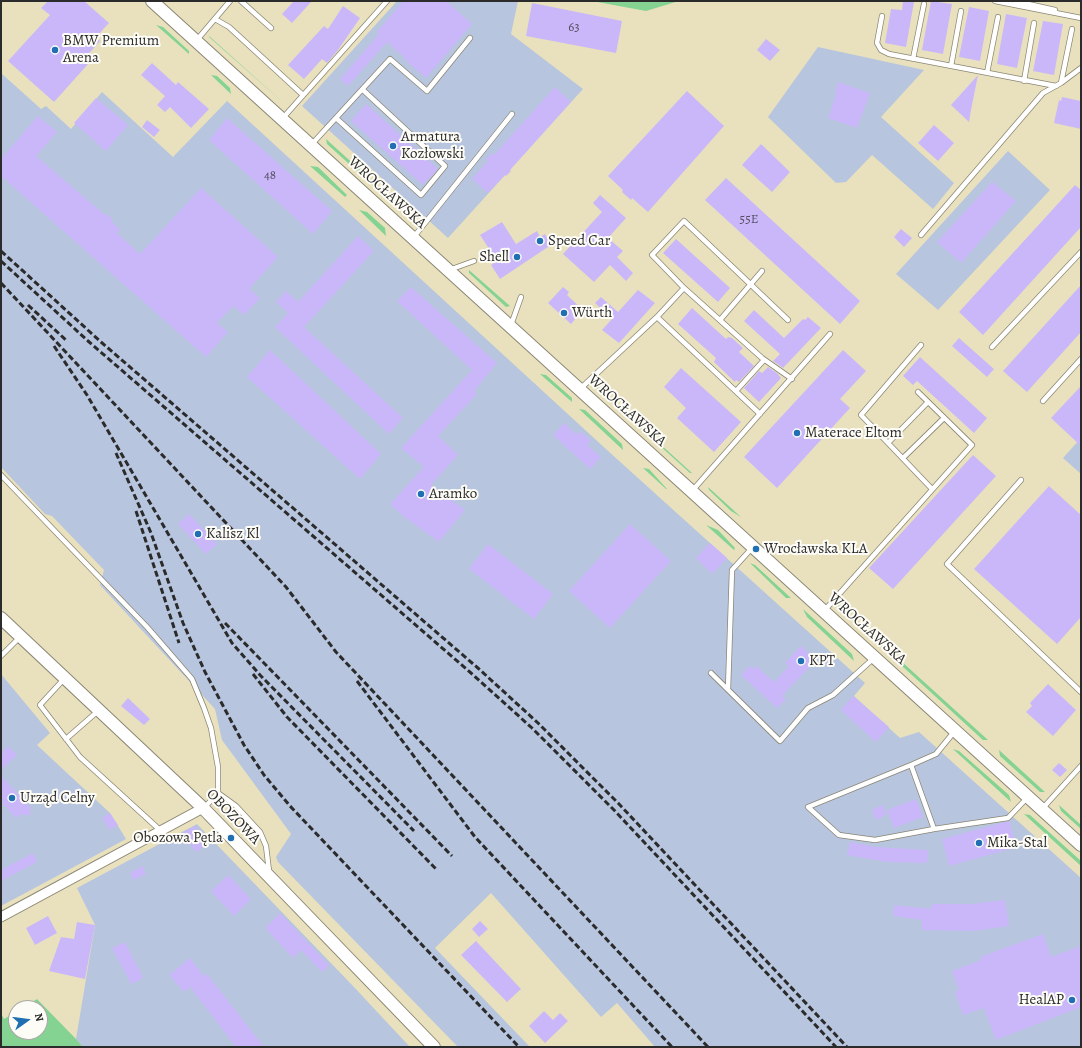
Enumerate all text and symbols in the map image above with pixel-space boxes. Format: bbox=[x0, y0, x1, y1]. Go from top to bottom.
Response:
house number: 63 bbox=[568, 20, 580, 36]
place label: BMW Premium Arena bbox=[63, 32, 159, 67]
marker: BMW Premium Arena bbox=[50, 45, 60, 55]
place label: Armatura Kozłowski bbox=[401, 128, 464, 163]
marker: Armatura Kozłowski bbox=[388, 141, 398, 151]
street label: WROCŁAWSKA bbox=[344, 153, 430, 233]
house number: 48 bbox=[264, 168, 276, 184]
house number: 55E bbox=[740, 212, 758, 228]
place label: Speed Car bbox=[548, 232, 610, 250]
marker: Speed Car bbox=[535, 236, 545, 246]
place label: Shell bbox=[479, 248, 509, 266]
marker: Shell bbox=[512, 252, 522, 262]
place label: Würth bbox=[572, 304, 612, 322]
marker: Würth bbox=[559, 308, 569, 318]
street label: WROCŁAWSKA bbox=[584, 371, 670, 451]
place label: Materace Eltom bbox=[805, 424, 902, 442]
marker: Materace Eltom bbox=[792, 428, 802, 438]
place label: Aramko bbox=[429, 485, 477, 503]
marker: Aramko bbox=[416, 489, 426, 499]
place label: Kalisz Kl bbox=[206, 525, 259, 543]
marker: Kalisz Kl bbox=[193, 529, 203, 539]
place label: Wrocławska KLA bbox=[764, 540, 867, 558]
marker: Wrocławska KLA bbox=[751, 544, 761, 554]
street label: WROCŁAWSKA bbox=[824, 589, 910, 669]
place label: KPT bbox=[809, 652, 835, 670]
marker: KPT bbox=[796, 656, 806, 666]
street label: OBOZOWA bbox=[202, 785, 264, 849]
place label: Urząd Celny bbox=[20, 789, 95, 807]
marker: Urząd Celny bbox=[7, 793, 17, 803]
place label: Obozowa Pętla bbox=[133, 829, 223, 847]
marker: Obozowa Pętla bbox=[226, 833, 236, 843]
place label: Mika-Stal bbox=[987, 834, 1047, 852]
marker: Mika-Stal bbox=[974, 838, 984, 848]
place label: HealAP bbox=[1019, 991, 1064, 1009]
marker: HealAP bbox=[1067, 995, 1077, 1005]
north arrow bbox=[8, 1000, 48, 1040]
text: N bbox=[31, 1012, 47, 1023]

